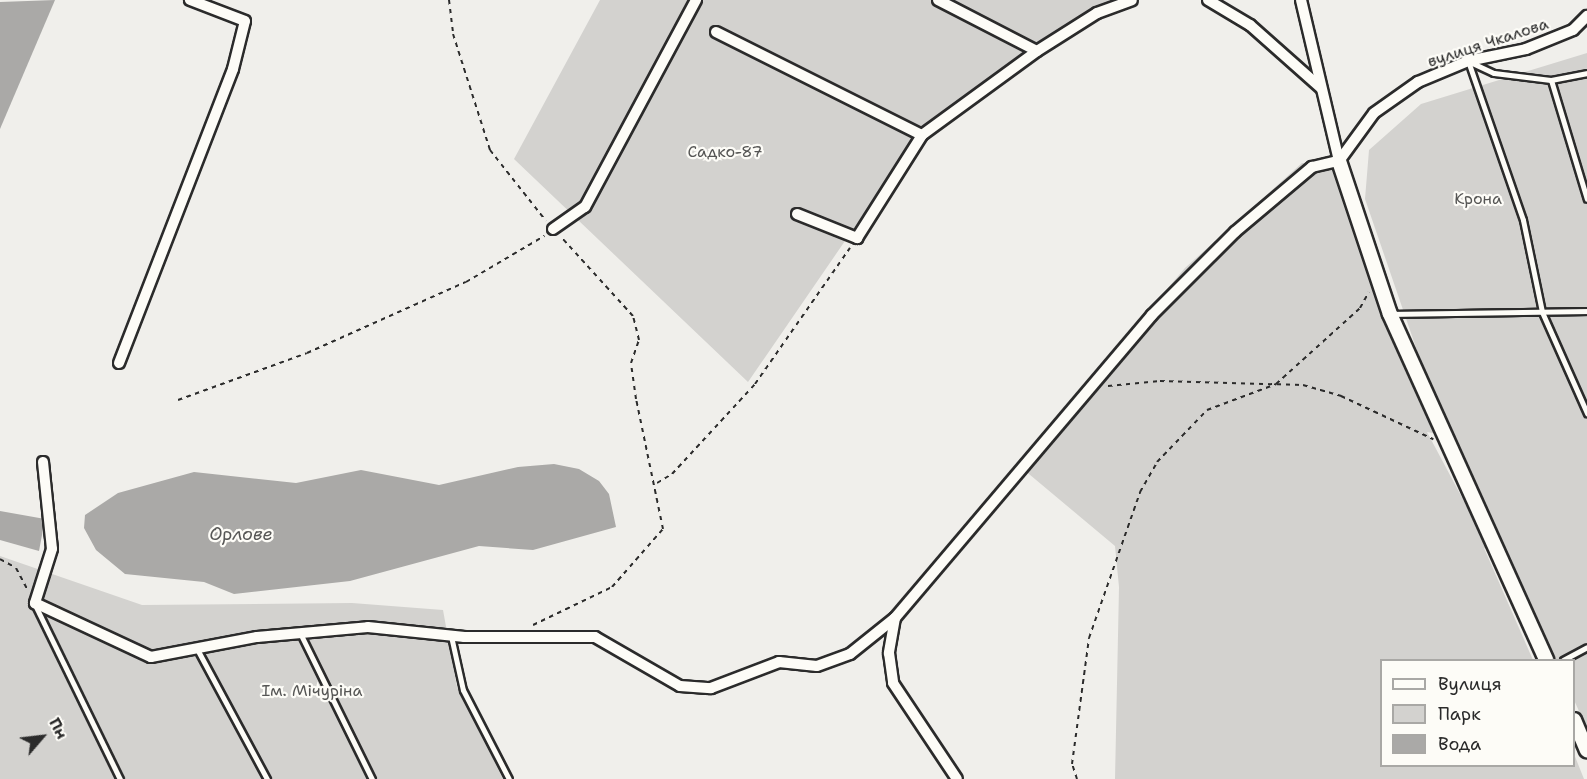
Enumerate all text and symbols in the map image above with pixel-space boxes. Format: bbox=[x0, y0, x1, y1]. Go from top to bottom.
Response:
street label: вулиця Чкалова bbox=[1425, 14, 1551, 72]
park label: Садко-87 bbox=[687, 142, 763, 162]
park label: Крона bbox=[1454, 189, 1502, 209]
water label: Орлове bbox=[209, 523, 273, 545]
legend bbox=[1380, 659, 1575, 767]
text: Вулиця bbox=[1438, 672, 1502, 696]
park label: Ім. Мічуріна bbox=[262, 681, 362, 701]
text: Парк bbox=[1438, 702, 1481, 726]
north arrow bbox=[12, 707, 72, 767]
text: Пн bbox=[44, 714, 73, 743]
text: Вода bbox=[1438, 732, 1481, 756]

